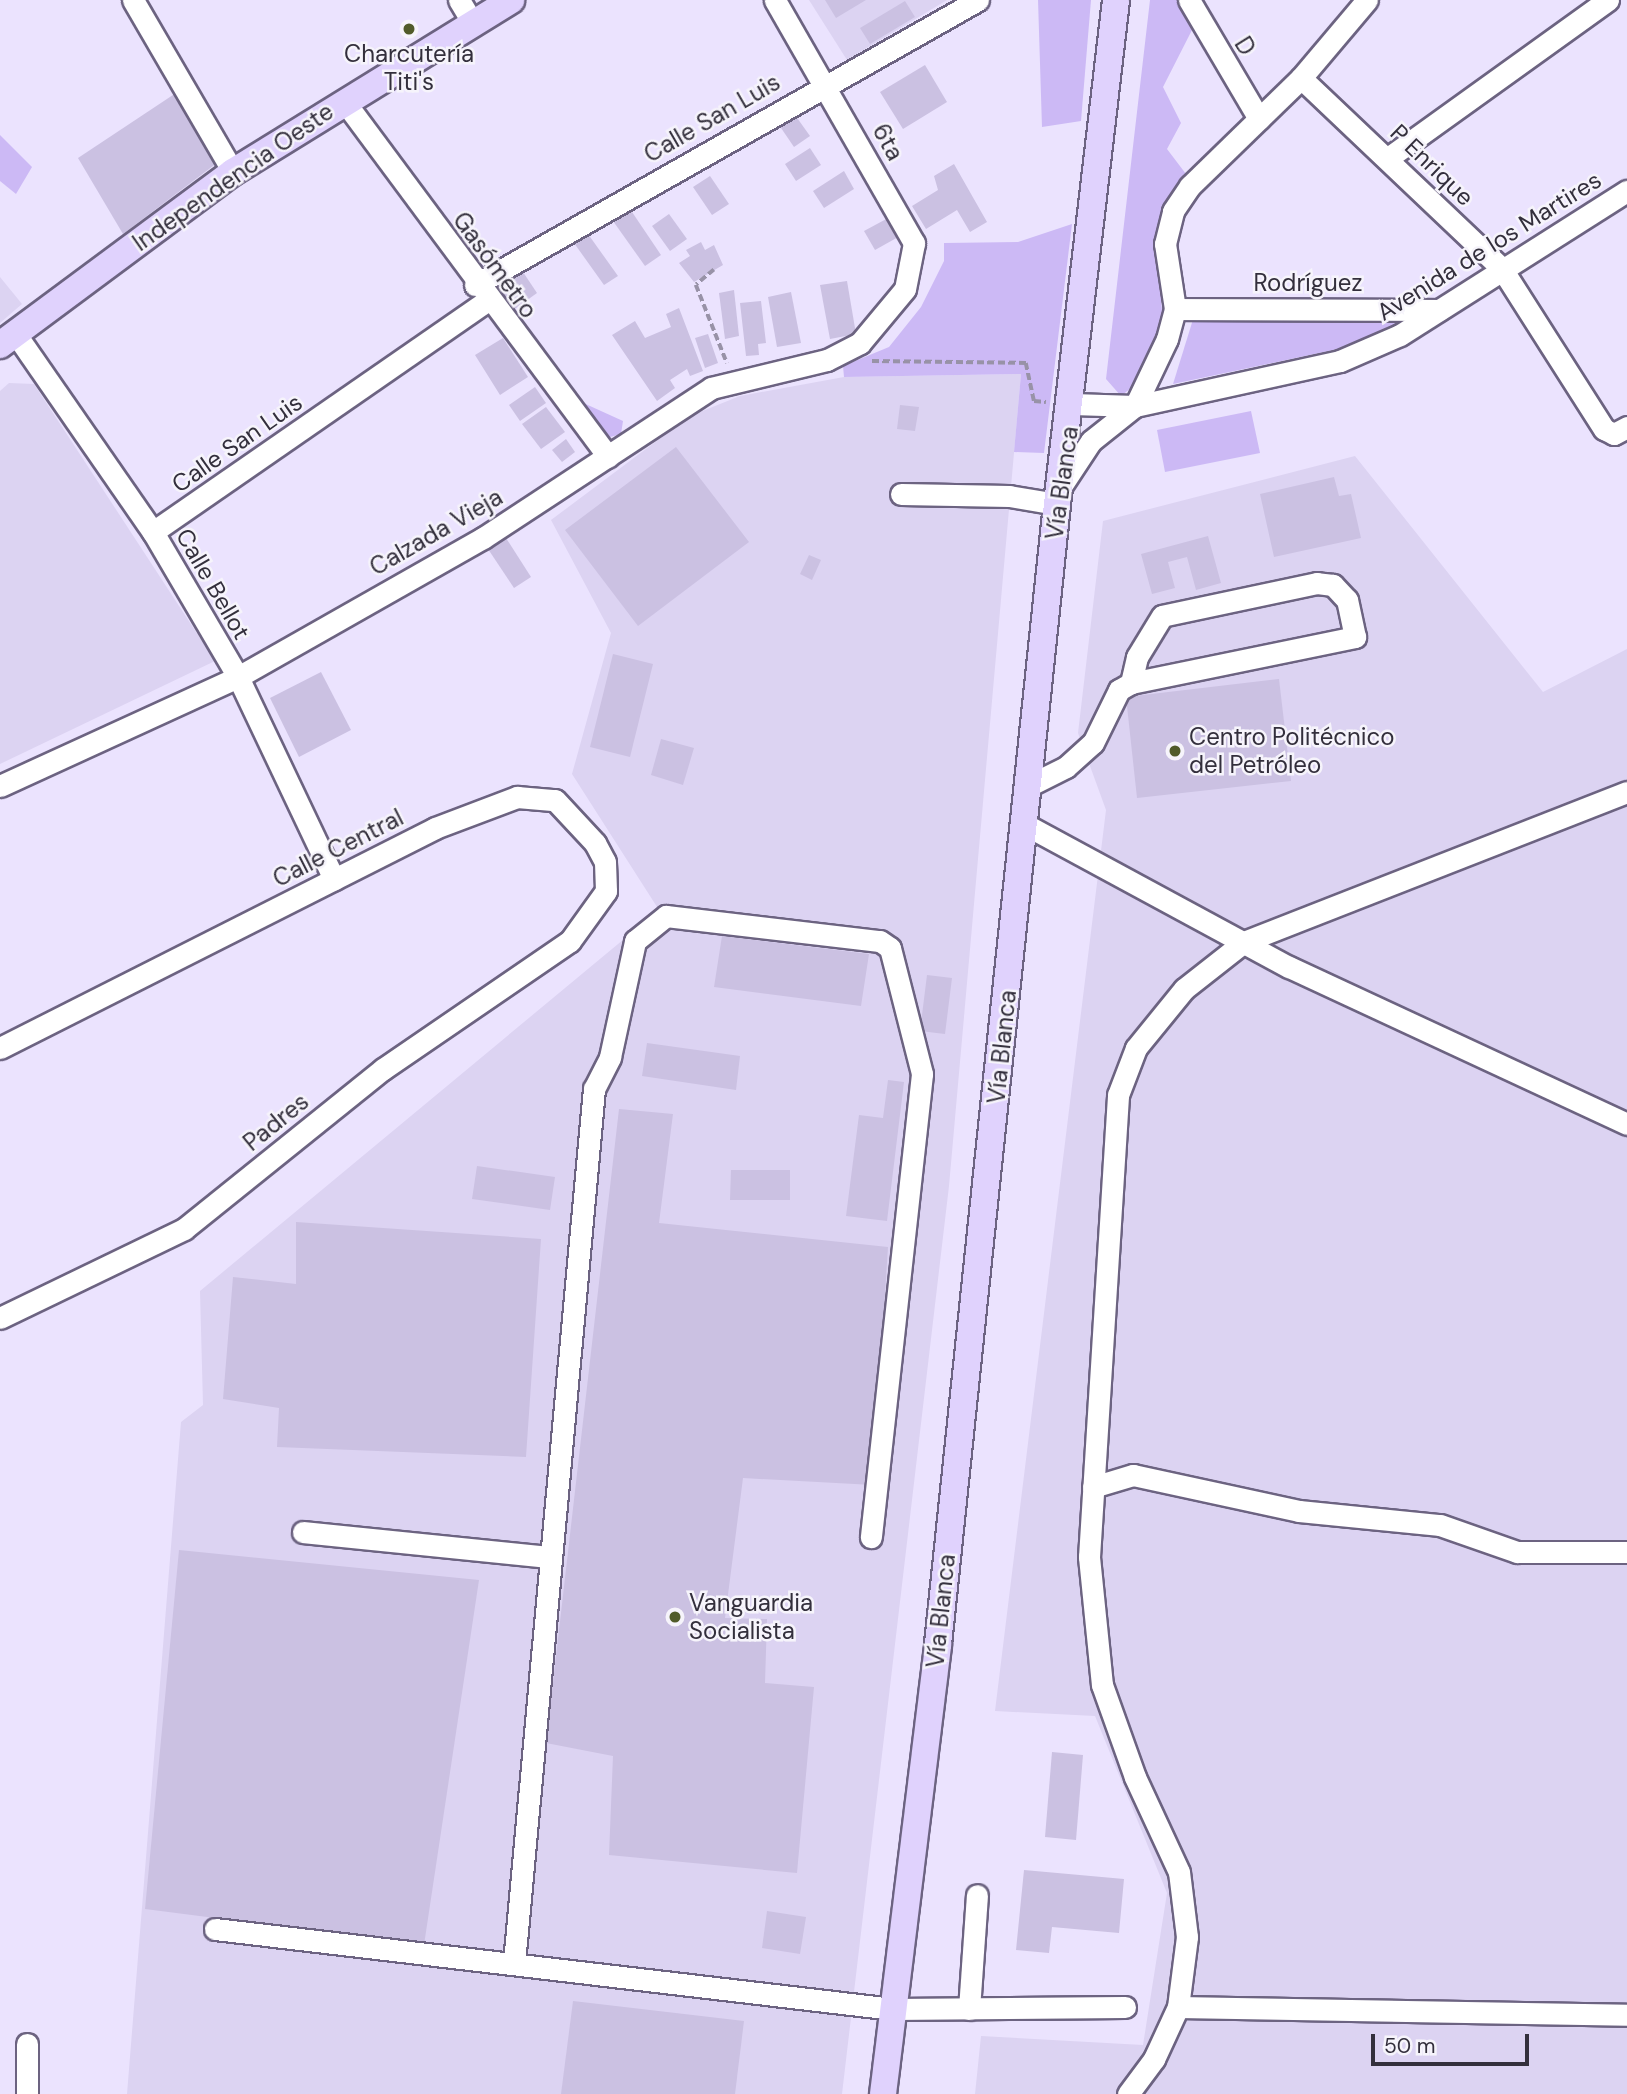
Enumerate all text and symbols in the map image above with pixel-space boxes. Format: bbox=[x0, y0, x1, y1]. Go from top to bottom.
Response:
marker: Charcutería Titi's bbox=[401, 21, 417, 37]
street label: D bbox=[1228, 31, 1262, 61]
place label: Charcutería Titi's bbox=[344, 40, 474, 96]
street label: Calle San Luis bbox=[639, 67, 785, 169]
street label: Independencia Oeste bbox=[127, 97, 339, 257]
street label: P Enrique bbox=[1384, 118, 1480, 212]
street label: 6ta bbox=[866, 119, 910, 165]
street label: Avenida de los Martires bbox=[1372, 165, 1606, 327]
street label: Gasómetro bbox=[447, 206, 543, 324]
street label: Rodríguez bbox=[1254, 269, 1362, 297]
street label: Calle San Luis bbox=[166, 388, 308, 498]
street label: Vía Blanca bbox=[1040, 424, 1084, 542]
street label: Calzada Vieja bbox=[365, 482, 507, 582]
street label: Calle Bellot bbox=[170, 524, 256, 644]
place label: Centro Politécnico del Petróleo bbox=[1189, 723, 1395, 779]
marker: Centro Politécnico del Petróleo bbox=[1167, 743, 1183, 759]
street label: Calle Central bbox=[268, 803, 408, 893]
street label: Vía Blanca bbox=[982, 989, 1022, 1105]
street label: Padres bbox=[238, 1087, 314, 1157]
street label: Vía Blanca bbox=[921, 1553, 961, 1669]
place label: Vanguardia Socialista bbox=[689, 1589, 813, 1645]
marker: Vanguardia Socialista bbox=[667, 1609, 683, 1625]
scale bar bbox=[1375, 2021, 1532, 2064]
text: 50 m bbox=[1384, 2032, 1435, 2060]

